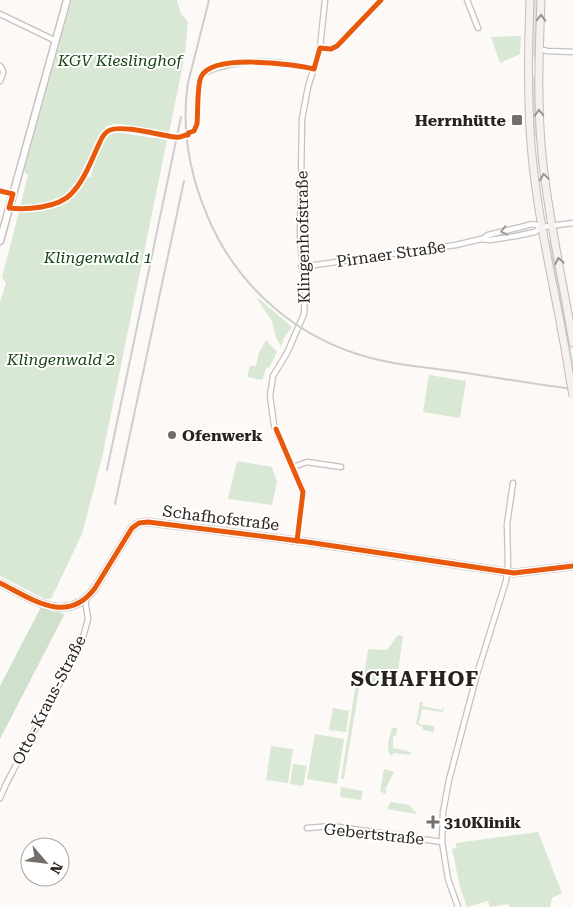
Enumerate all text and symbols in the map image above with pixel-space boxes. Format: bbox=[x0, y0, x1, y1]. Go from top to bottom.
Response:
one-way arrow bbox=[535, 13, 546, 21]
park label: KGV Kieslinghof bbox=[57, 51, 184, 70]
one-way arrow bbox=[534, 108, 544, 116]
place label: Herrnhütte bbox=[415, 111, 506, 130]
marker: Herrnhütte bbox=[510, 113, 524, 127]
street label: Klingenhofstraße bbox=[292, 170, 314, 304]
one-way arrow bbox=[540, 173, 550, 181]
one-way arrow bbox=[499, 225, 508, 236]
street label: Pirnaer Straße bbox=[335, 237, 447, 271]
park label: Klingenwald 1 bbox=[43, 248, 152, 267]
one-way arrow bbox=[554, 257, 564, 266]
park label: Klingenwald 2 bbox=[6, 350, 115, 369]
place label: Ofenwerk bbox=[182, 426, 263, 445]
marker: Ofenwerk bbox=[166, 429, 178, 441]
street label: Schafhofstraße bbox=[162, 501, 281, 535]
street label: Otto-Kraus-Straße bbox=[8, 632, 90, 768]
district label: SCHAFHOF bbox=[351, 667, 479, 691]
place label: 310Klinik bbox=[444, 813, 521, 832]
marker: 310Klinik bbox=[426, 815, 440, 829]
street label: Gebertstraße bbox=[323, 819, 425, 849]
north arrow bbox=[20, 837, 70, 887]
text: N bbox=[47, 860, 66, 877]

